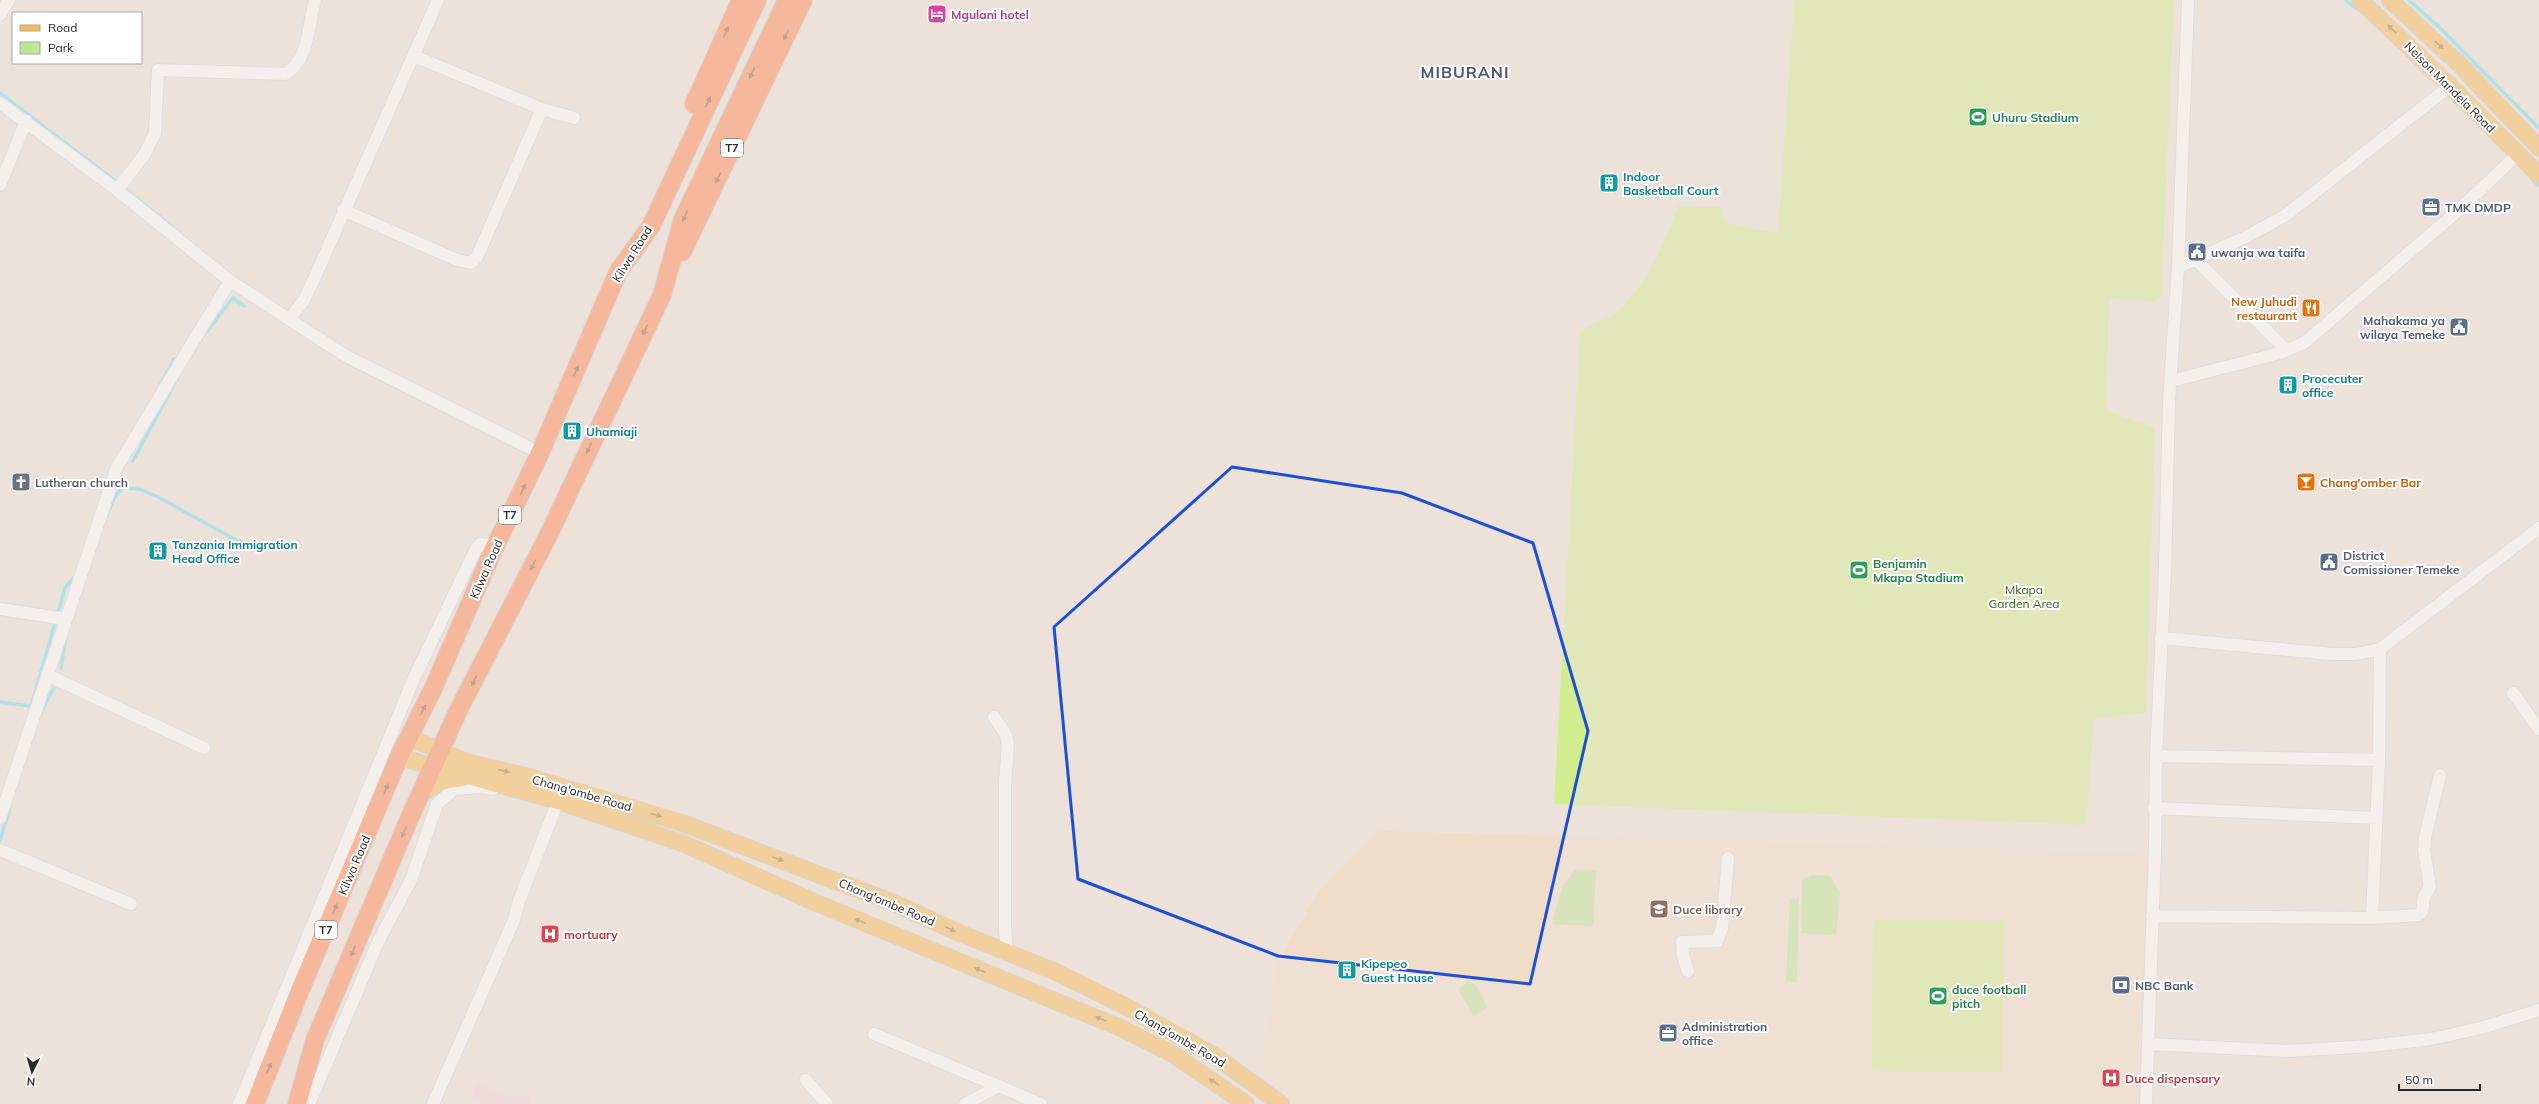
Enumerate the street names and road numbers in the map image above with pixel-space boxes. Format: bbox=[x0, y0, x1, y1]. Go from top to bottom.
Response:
street label: Nelson Mandela Road bbox=[2401, 38, 2499, 136]
road number: T7 bbox=[721, 139, 743, 157]
street label: Kilwa Road bbox=[609, 223, 655, 285]
road number: T7 bbox=[499, 506, 521, 524]
street label: Kilwa Road bbox=[466, 537, 506, 601]
street label: Chang'ombe Road bbox=[530, 772, 634, 814]
street label: Kilwa Road bbox=[335, 833, 373, 897]
street label: Chang'ombe Road bbox=[837, 875, 937, 929]
road number: T7 bbox=[315, 921, 337, 939]
street label: Chang'ombe Road bbox=[1132, 1006, 1228, 1070]

